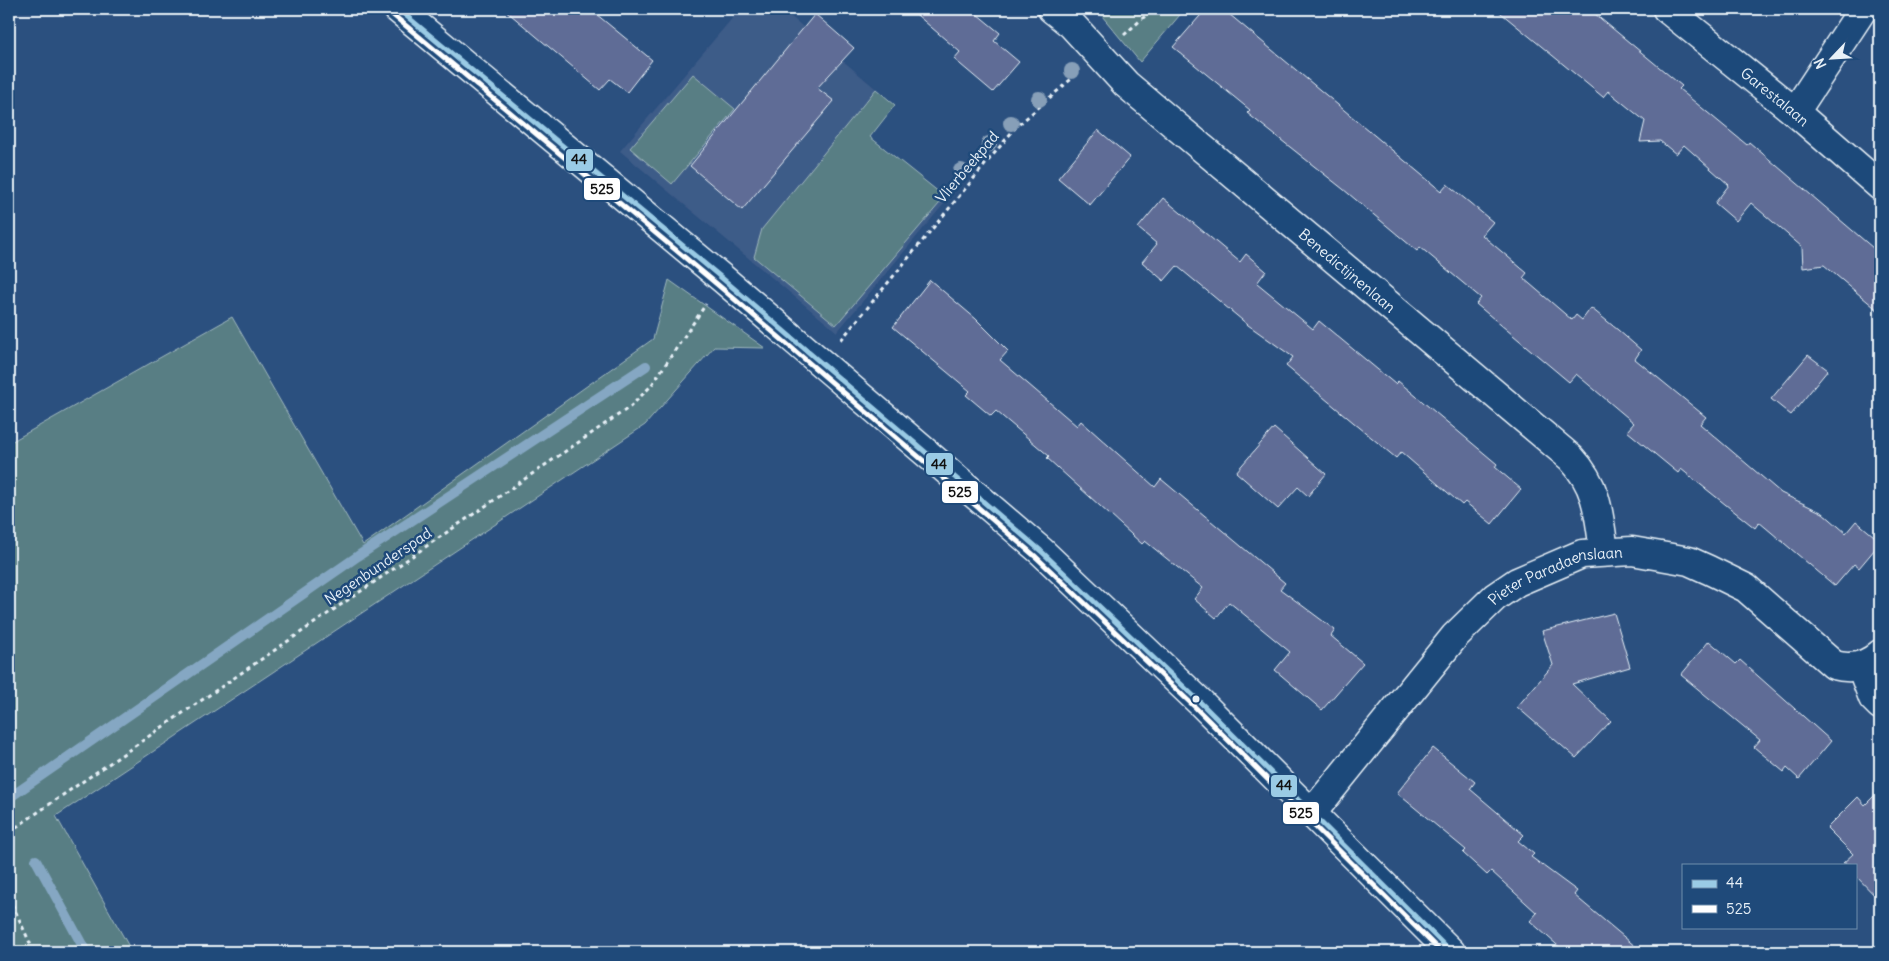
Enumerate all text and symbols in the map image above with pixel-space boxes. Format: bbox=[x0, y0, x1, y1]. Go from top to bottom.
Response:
north arrow bbox=[1806, 32, 1856, 82]
text: N bbox=[1810, 55, 1830, 72]
street label: Garestalaan bbox=[1737, 63, 1814, 130]
street label: Vlierbeekpad bbox=[931, 127, 1003, 207]
line badge: 44 bbox=[565, 148, 594, 172]
text: 44 bbox=[571, 150, 587, 168]
line badge: 525 bbox=[583, 177, 621, 201]
text: 525 bbox=[590, 180, 614, 198]
street label: Benedictijnenlaan bbox=[1295, 224, 1400, 317]
line badge: 44 bbox=[925, 452, 954, 476]
text: 44 bbox=[931, 455, 947, 473]
line badge: 525 bbox=[941, 480, 979, 504]
text: 525 bbox=[948, 483, 972, 501]
street label: Negenbunderspad bbox=[321, 523, 435, 609]
street label: Pieter Paradaenslaan bbox=[1483, 542, 1623, 609]
unlabelled marker bbox=[1191, 694, 1201, 704]
line badge: 44 bbox=[1270, 774, 1298, 798]
text: 44 bbox=[1276, 776, 1292, 794]
line badge: 525 bbox=[1282, 801, 1320, 825]
text: 525 bbox=[1289, 804, 1313, 822]
legend bbox=[1682, 864, 1856, 928]
text: 44 bbox=[1726, 873, 1744, 892]
text: 525 bbox=[1726, 899, 1751, 918]

